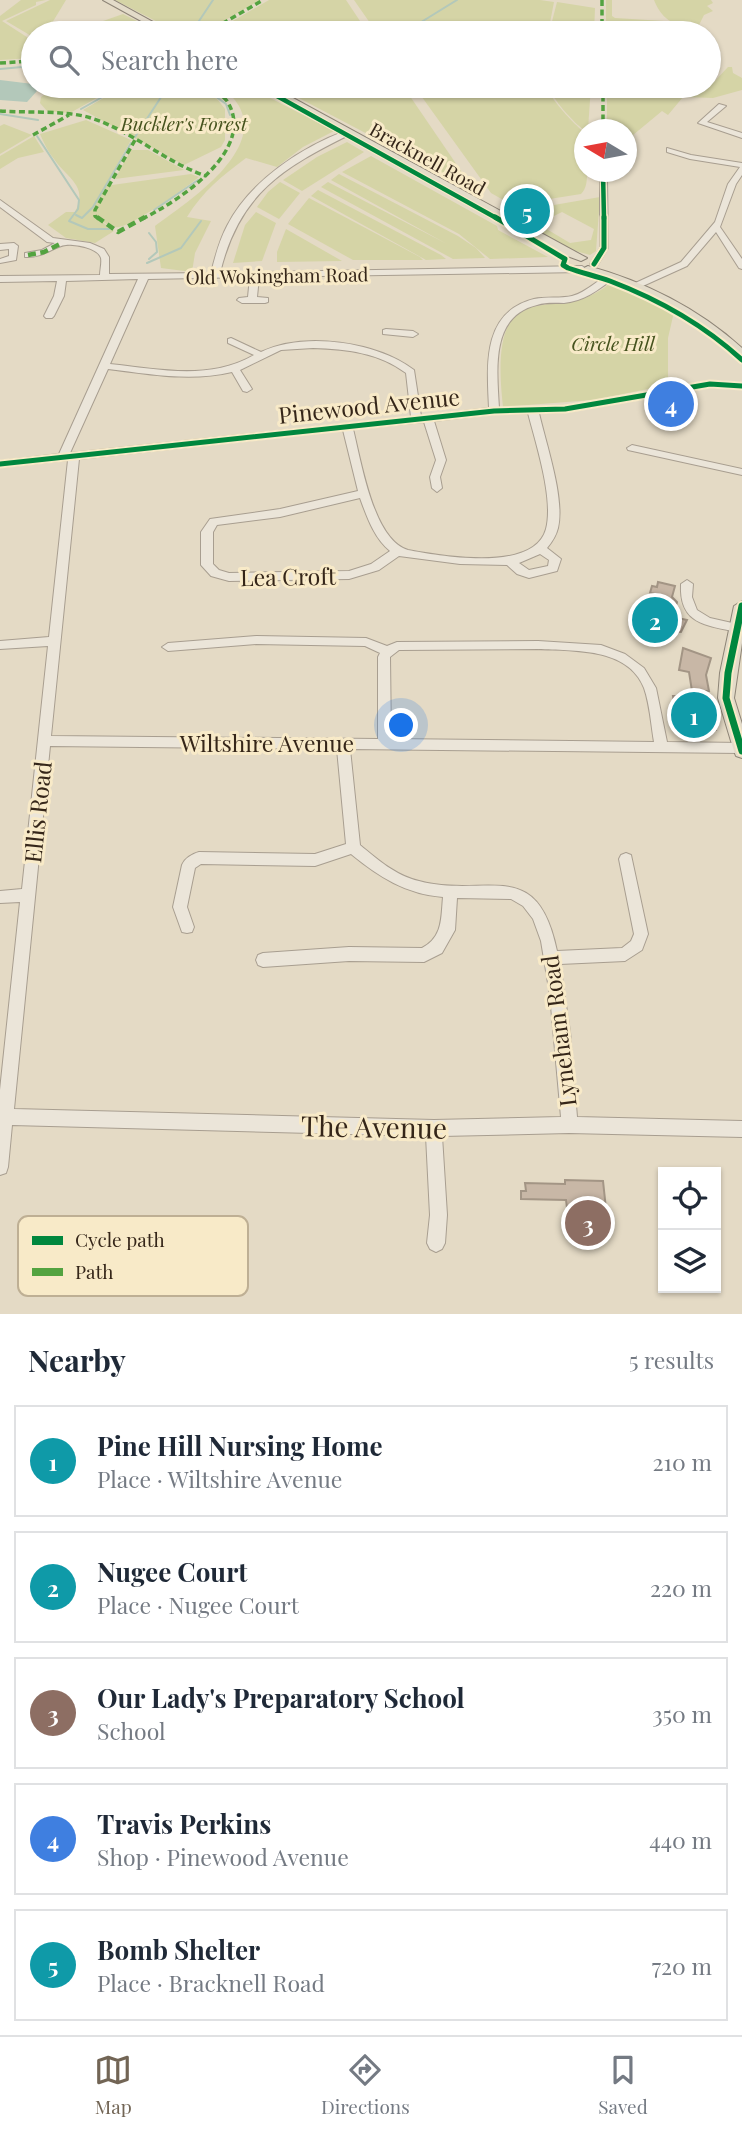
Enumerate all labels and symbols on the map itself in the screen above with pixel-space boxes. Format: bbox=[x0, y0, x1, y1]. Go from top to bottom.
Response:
park label: Buckler's Forest bbox=[120, 110, 249, 136]
street label: Bracknell Road bbox=[365, 115, 491, 201]
north arrow bbox=[574, 119, 637, 182]
pin: 5 bbox=[504, 185, 550, 237]
street label: Old Wokingham Road bbox=[185, 260, 369, 290]
park label: Circle Hill bbox=[571, 330, 655, 356]
pin: 4 bbox=[648, 378, 694, 430]
street label: Pinewood Avenue bbox=[277, 380, 461, 430]
street label: Lea Croft bbox=[240, 560, 337, 592]
pin: 2 bbox=[632, 594, 678, 646]
pin: 1 bbox=[671, 689, 717, 741]
your location bbox=[384, 708, 418, 742]
street label: Wiltshire Avenue bbox=[179, 727, 354, 758]
street label: Ellis Road bbox=[16, 760, 58, 864]
street label: Lyneham Road bbox=[533, 953, 583, 1109]
street label: The Avenue bbox=[301, 1106, 447, 1146]
pin: 3 bbox=[565, 1197, 611, 1249]
legend bbox=[18, 1216, 248, 1296]
text: Cycle path bbox=[75, 1226, 165, 1252]
text: Path bbox=[75, 1258, 113, 1284]

